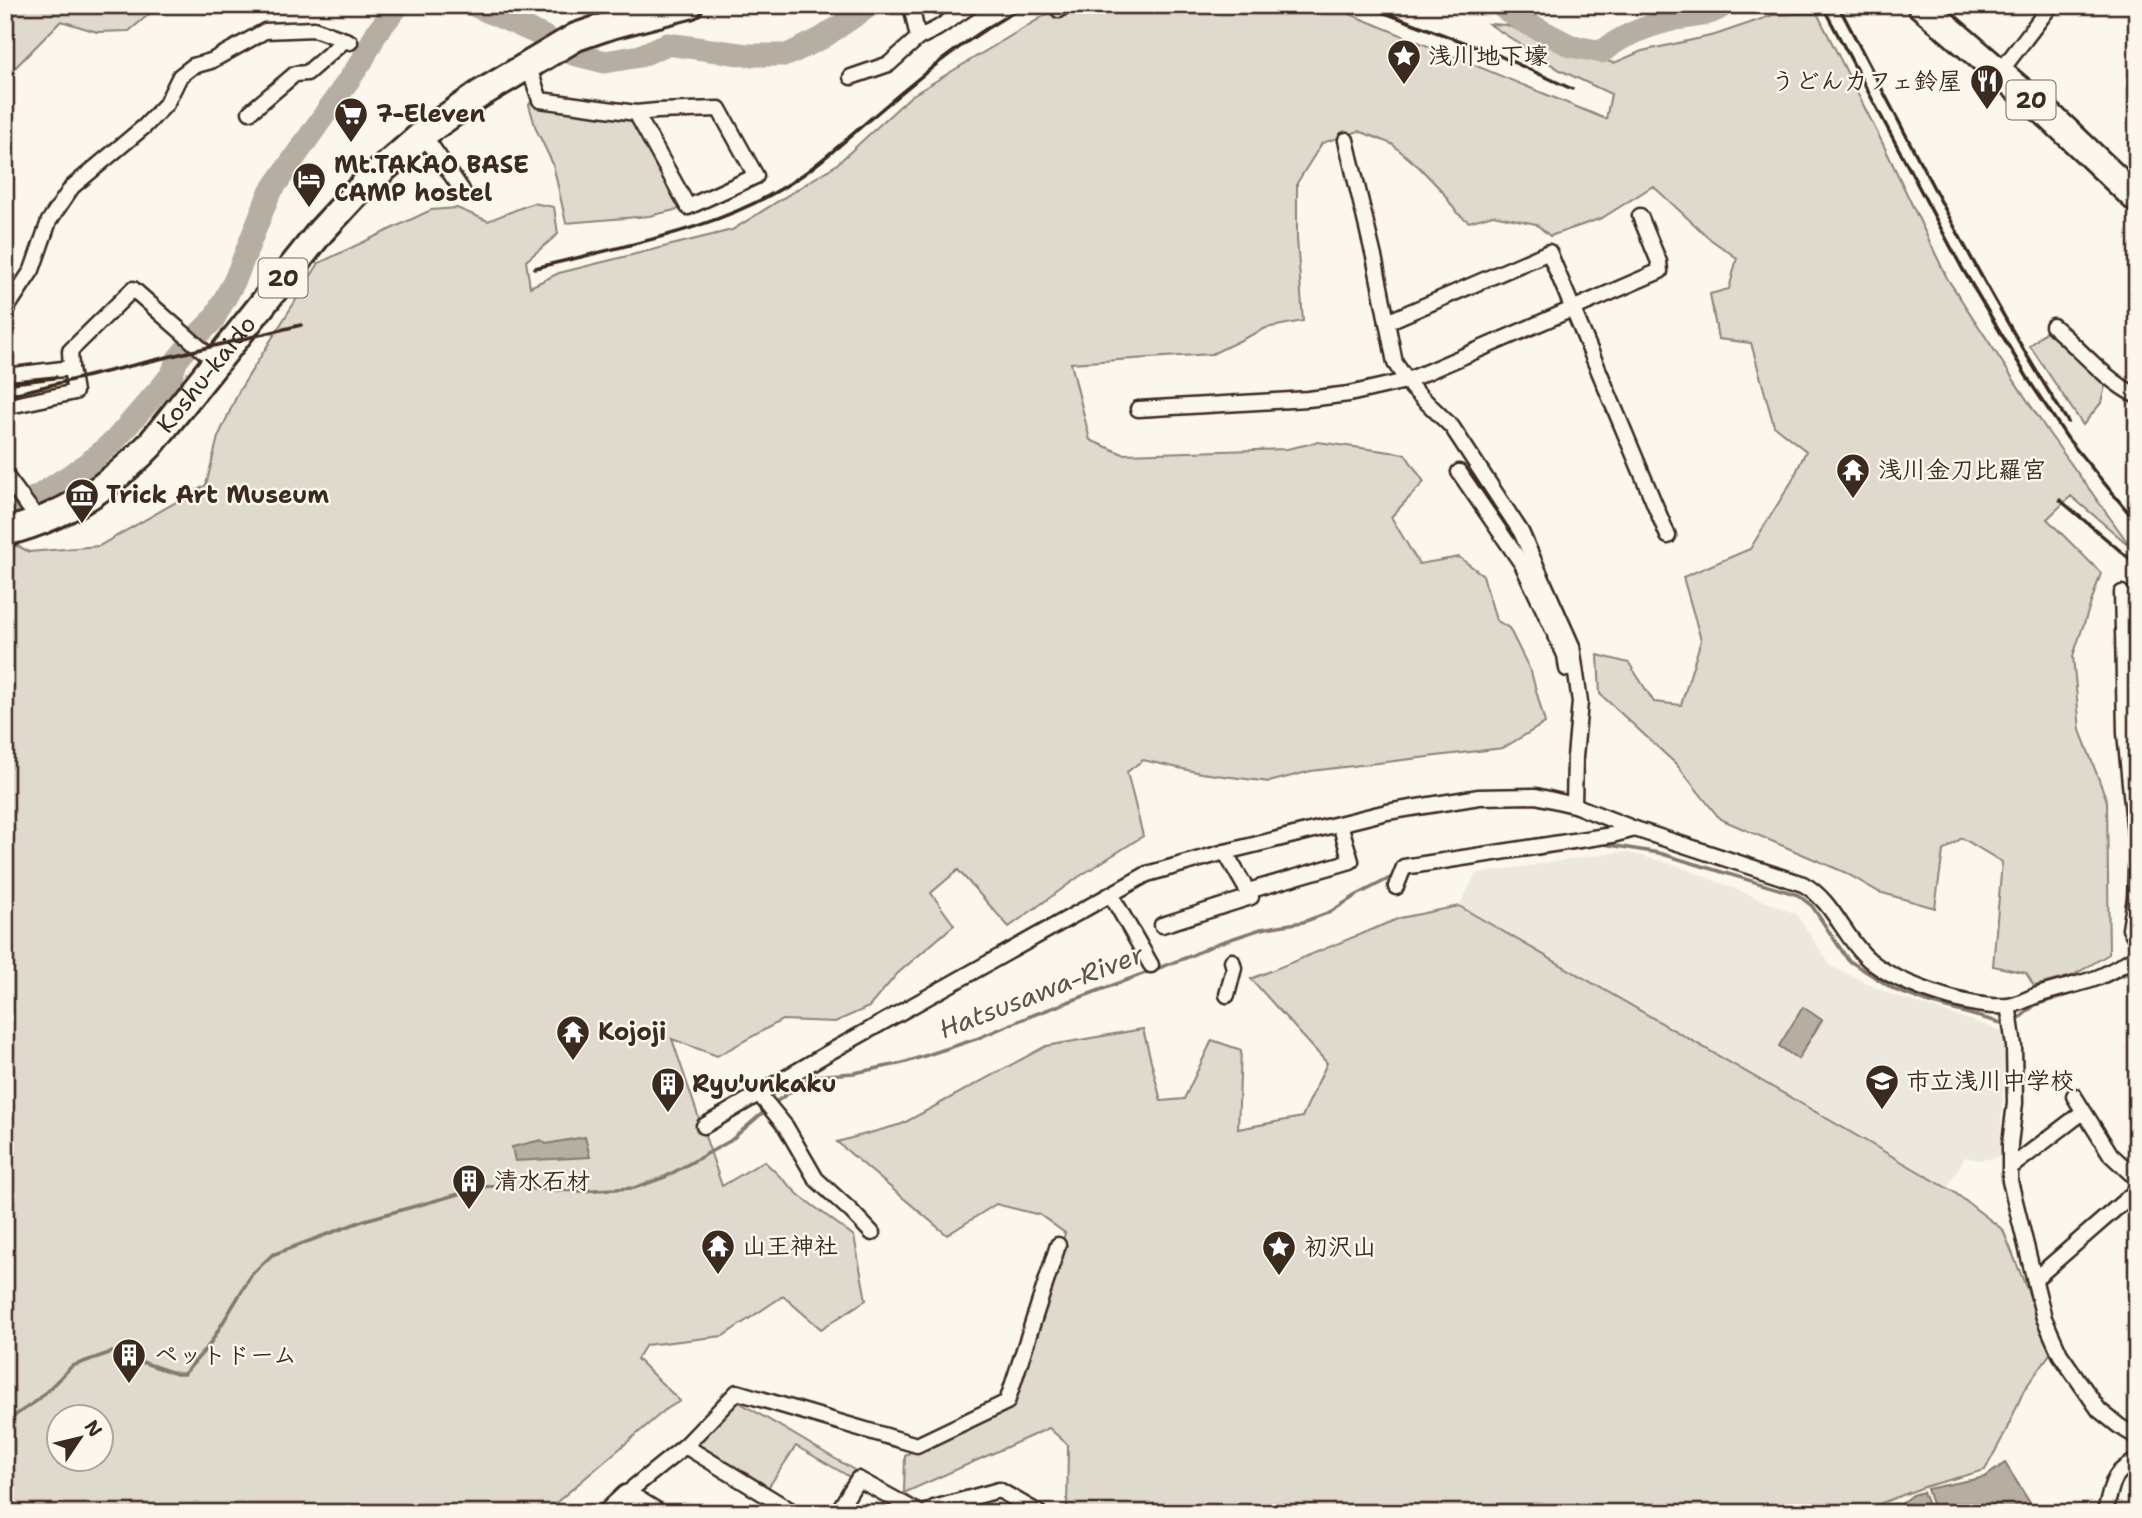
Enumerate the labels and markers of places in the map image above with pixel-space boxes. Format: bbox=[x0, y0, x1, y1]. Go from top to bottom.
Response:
place icon: 浅川地下壕 bbox=[1385, 37, 1423, 86]
place label: 浅川地下壕 bbox=[1428, 40, 1548, 72]
restaurant icon: うどんカフェ鈴屋 bbox=[1968, 62, 2006, 111]
place label: うどんカフェ鈴屋 bbox=[1771, 65, 1962, 97]
supermarket icon: 7-Eleven bbox=[332, 95, 370, 144]
place label: 7-Eleven bbox=[376, 98, 486, 130]
place label: Mt.TAKAO BASE CAMP hostel bbox=[334, 149, 529, 209]
hotel icon: Mt.TAKAO BASE CAMP hostel bbox=[290, 160, 328, 209]
temple icon: 浅川金刀比羅宮 bbox=[1834, 451, 1872, 500]
place label: 浅川金刀比羅宮 bbox=[1878, 454, 2046, 486]
museum icon: Trick Art Museum bbox=[63, 476, 101, 525]
place label: Trick Art Museum bbox=[106, 479, 329, 511]
temple icon: Kojoji bbox=[554, 1013, 592, 1062]
place label: Kojoji bbox=[598, 1016, 666, 1048]
school or university icon: 市立浅川中学校 bbox=[1863, 1062, 1901, 1111]
building icon: Ryu'unkaku bbox=[649, 1065, 687, 1114]
place label: 市立浅川中学校 bbox=[1906, 1065, 2074, 1097]
place label: Ryu'unkaku bbox=[692, 1068, 837, 1100]
building icon: 清水石材 bbox=[450, 1162, 488, 1211]
place label: 清水石材 bbox=[494, 1165, 590, 1197]
temple icon: 山王神社 bbox=[699, 1227, 737, 1276]
place icon: 初沢山 bbox=[1260, 1228, 1298, 1277]
place label: 山王神社 bbox=[742, 1230, 838, 1262]
place label: 初沢山 bbox=[1304, 1231, 1376, 1263]
building icon: ペットドーム bbox=[110, 1336, 148, 1385]
place label: ペットドーム bbox=[154, 1339, 297, 1371]

